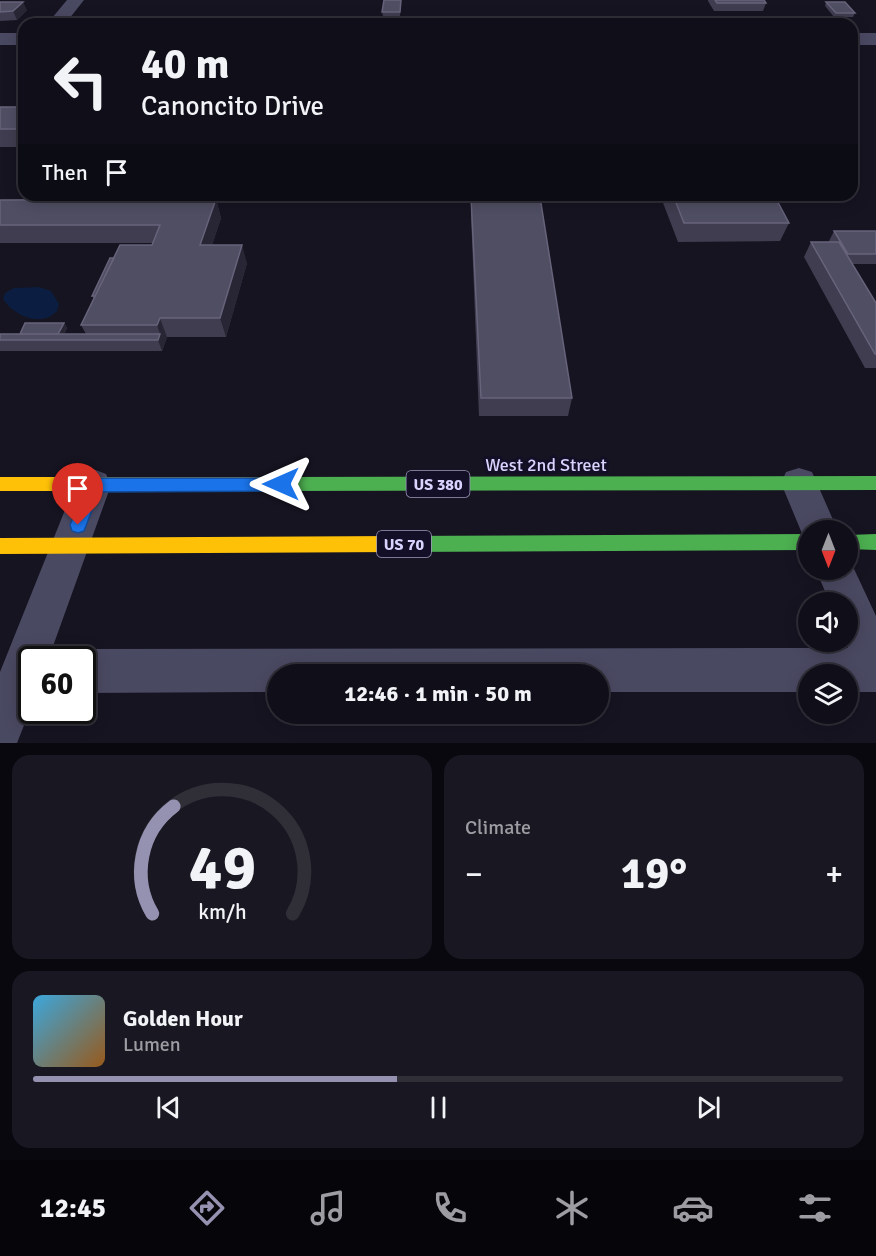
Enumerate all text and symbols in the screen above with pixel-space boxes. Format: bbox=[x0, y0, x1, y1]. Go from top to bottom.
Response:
text: 40 m bbox=[141, 39, 230, 90]
icon: left bbox=[42, 42, 120, 120]
text: Canoncito Drive bbox=[141, 90, 324, 123]
icon: arrive bbox=[100, 156, 133, 189]
text: Then bbox=[42, 159, 88, 186]
position arrow bbox=[249, 452, 313, 516]
street label: West 2nd Street bbox=[485, 454, 607, 476]
pin bbox=[52, 463, 103, 525]
road number: US 380 bbox=[406, 471, 470, 497]
icon: arrive bbox=[61, 472, 94, 505]
north arrow bbox=[798, 520, 858, 580]
map controls bbox=[798, 520, 858, 724]
road number: US 70 bbox=[377, 531, 431, 557]
button: sound bbox=[798, 592, 858, 652]
speed limit sign: 60 bbox=[18, 646, 96, 724]
button: layers bbox=[798, 664, 858, 724]
text: 12:46 · 1 min · 50 m bbox=[344, 680, 532, 707]
text: Climate bbox=[465, 815, 531, 840]
text: 49 bbox=[188, 829, 256, 906]
text: 19° bbox=[621, 846, 687, 901]
text: − bbox=[465, 854, 483, 895]
text: + bbox=[825, 854, 843, 895]
text: km/h bbox=[198, 899, 246, 925]
text: Golden Hour bbox=[123, 1005, 243, 1032]
text: Lumen bbox=[123, 1032, 181, 1057]
icon: previous bbox=[152, 1091, 185, 1124]
icon: pause bbox=[422, 1091, 455, 1124]
icon: next bbox=[692, 1091, 725, 1124]
icon: directions bbox=[186, 1187, 228, 1229]
icon: music bbox=[307, 1187, 349, 1229]
icon: phone bbox=[429, 1187, 471, 1229]
icon: climate bbox=[551, 1187, 593, 1229]
icon: car bbox=[672, 1187, 714, 1229]
icon: filters bbox=[794, 1187, 836, 1229]
text: 12:45 bbox=[40, 1192, 106, 1225]

